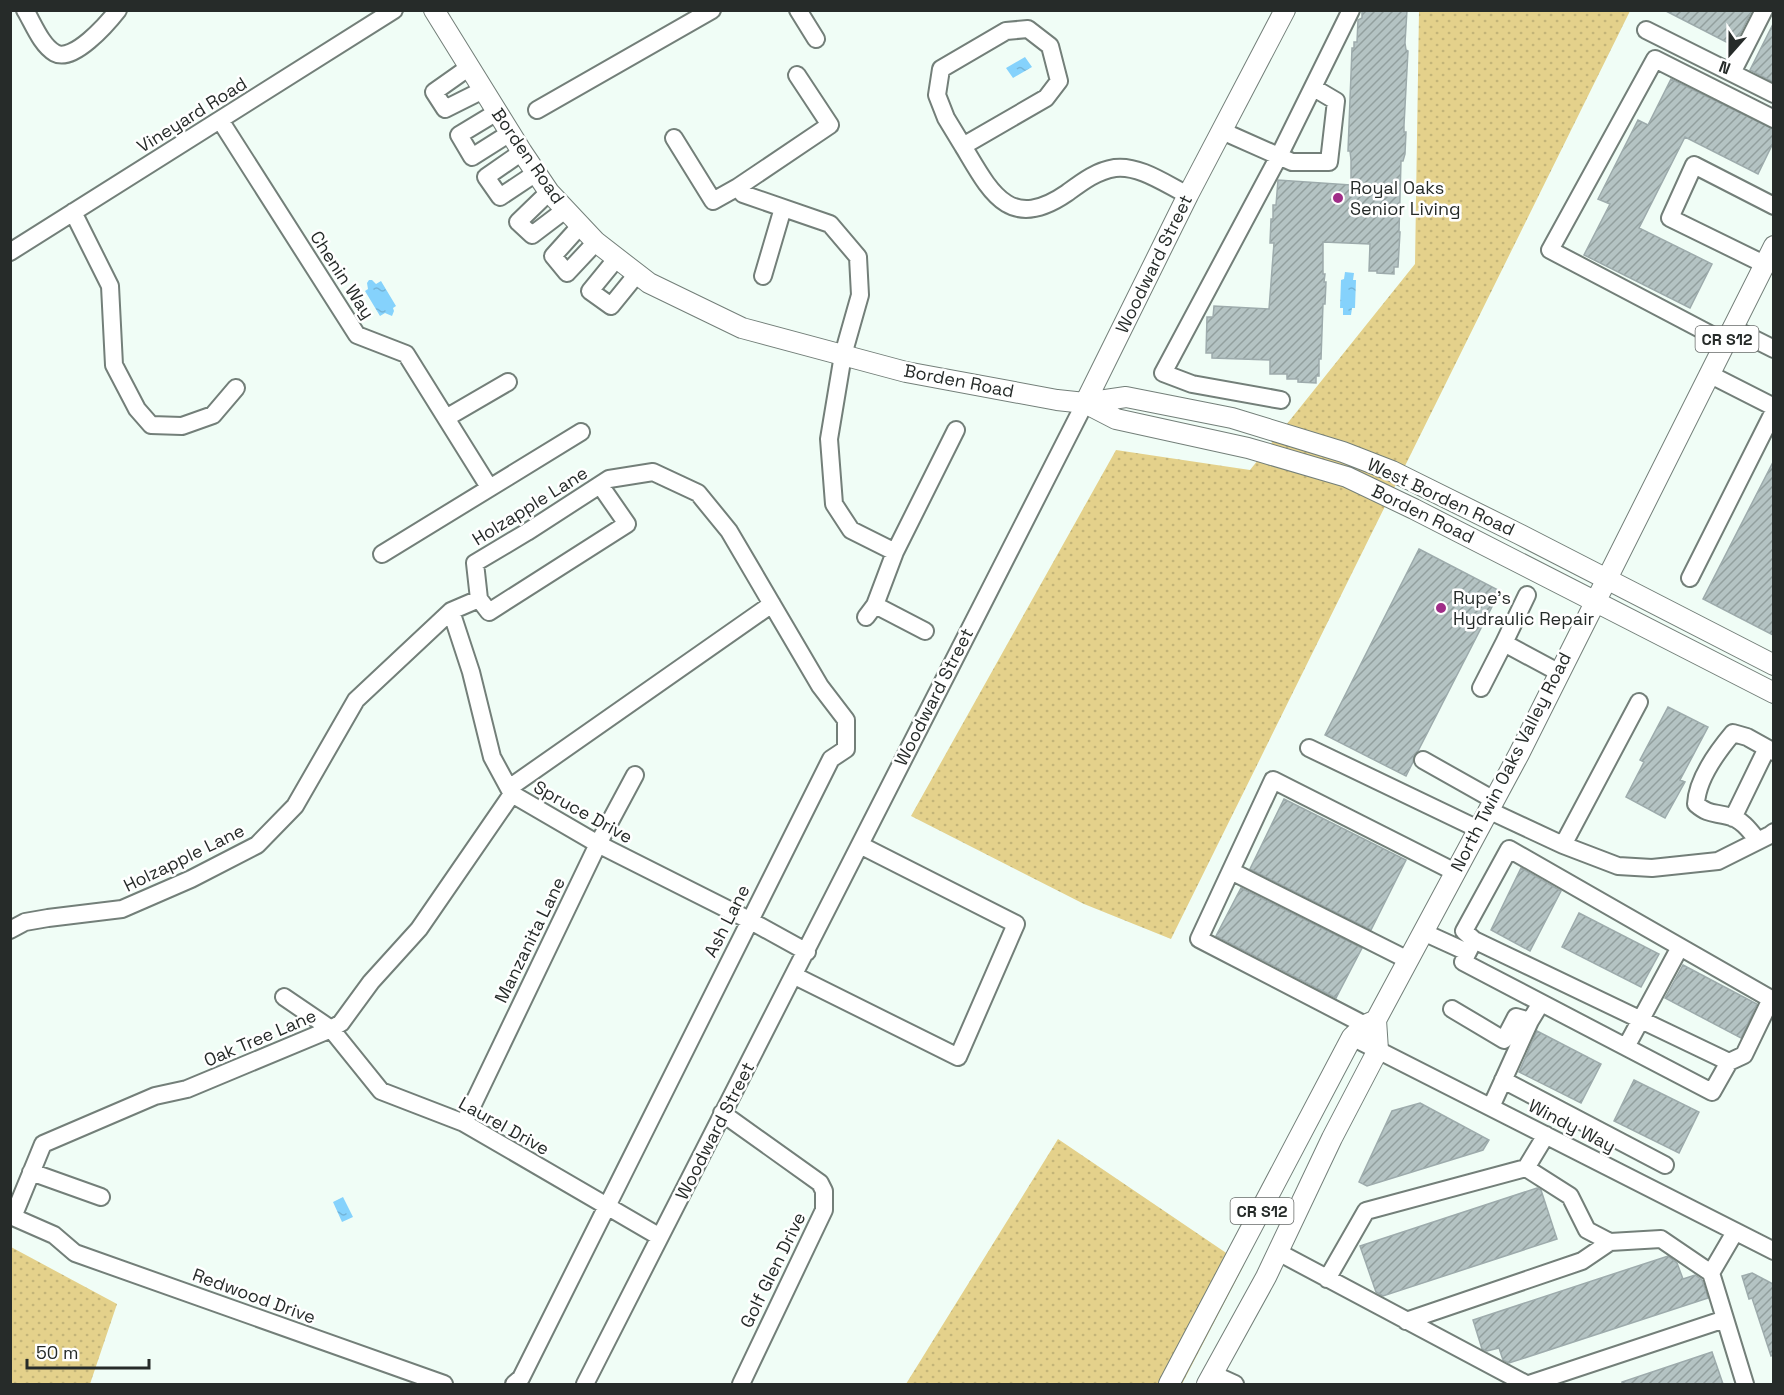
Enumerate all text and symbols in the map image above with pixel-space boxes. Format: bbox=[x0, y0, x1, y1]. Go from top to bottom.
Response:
north arrow bbox=[1700, 24, 1760, 84]
text: N bbox=[1716, 56, 1734, 79]
street label: Vineyard Road bbox=[132, 72, 251, 158]
street label: Borden Road bbox=[487, 103, 570, 208]
place label: Royal Oaks Senior Living bbox=[1350, 176, 1461, 220]
street label: Woodward Street bbox=[1110, 191, 1197, 337]
marker: Royal Oaks Senior Living bbox=[1331, 191, 1345, 205]
street label: Chenin Way bbox=[305, 226, 380, 323]
road number: CR S12 bbox=[1696, 326, 1758, 352]
street label: Borden Road bbox=[902, 359, 1016, 402]
street label: West Borden Road bbox=[1364, 453, 1518, 541]
street label: Holzapple Lane bbox=[468, 461, 592, 550]
street label: Borden Road bbox=[1368, 480, 1478, 548]
place label: Rupe’s Hydraulic Repair bbox=[1453, 586, 1595, 630]
marker: Rupe’s Hydraulic Repair bbox=[1434, 601, 1448, 615]
street label: Woodward Street bbox=[889, 624, 978, 770]
street label: North Twin Oaks Valley Road bbox=[1445, 648, 1576, 875]
street label: Spruce Drive bbox=[530, 775, 637, 848]
street label: Holzapple Lane bbox=[120, 818, 248, 897]
street label: Manzanita Lane bbox=[489, 873, 570, 1006]
street label: Ash Lane bbox=[699, 881, 755, 961]
street label: Oak Tree Lane bbox=[200, 1004, 319, 1072]
street label: Woodward Street bbox=[670, 1058, 759, 1204]
street label: Laurel Drive bbox=[455, 1091, 554, 1160]
street label: Windy Way bbox=[1525, 1094, 1620, 1157]
road number: CR S12 bbox=[1230, 1198, 1294, 1224]
street label: Golf Glen Drive bbox=[735, 1208, 810, 1331]
street label: Redwood Drive bbox=[189, 1263, 319, 1328]
scale bar bbox=[27, 1332, 148, 1370]
text: 50 m bbox=[36, 1341, 78, 1364]

